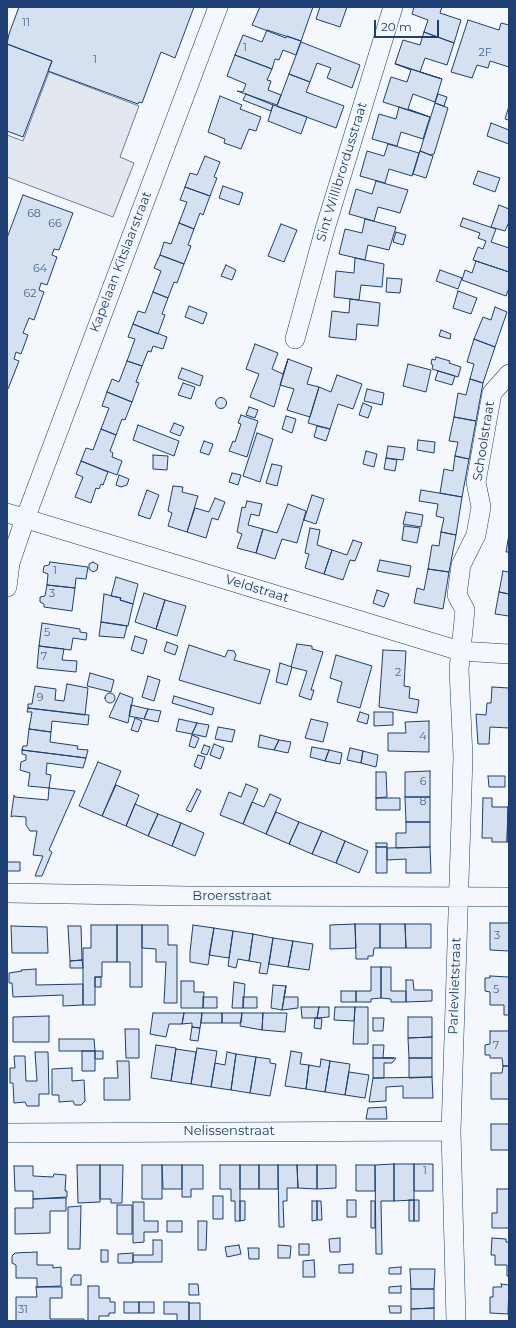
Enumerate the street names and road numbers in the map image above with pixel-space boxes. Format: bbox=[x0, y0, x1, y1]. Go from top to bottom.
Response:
street label: Sint Willibrordusstraat bbox=[313, 100, 371, 244]
street label: Kapelaan Kitslaarstraat bbox=[87, 189, 155, 335]
street label: Schoolstraat bbox=[470, 400, 498, 482]
street label: Veldstraat bbox=[223, 572, 291, 606]
street label: Broersstraat bbox=[192, 888, 272, 904]
street label: Parlevlietstraat bbox=[446, 937, 464, 1035]
street label: Nelissenstraat bbox=[183, 1123, 275, 1139]

